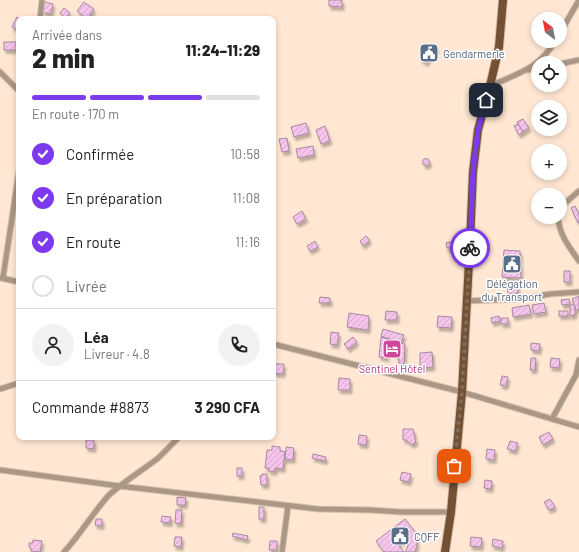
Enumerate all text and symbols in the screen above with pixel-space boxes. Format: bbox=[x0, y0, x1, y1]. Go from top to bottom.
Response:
north arrow bbox=[531, 12, 567, 48]
map controls bbox=[531, 12, 567, 224]
text: Arrivée dans bbox=[32, 27, 102, 43]
text: 11:24–11:29 bbox=[186, 41, 260, 59]
text: 2 min bbox=[32, 42, 95, 73]
public building icon: Gendarmerie bbox=[418, 42, 440, 64]
place label: Gendarmerie bbox=[443, 47, 505, 60]
button: locate bbox=[531, 56, 567, 92]
pin bbox=[469, 83, 503, 117]
icon: home bbox=[475, 89, 497, 111]
button: layers bbox=[531, 100, 567, 136]
text: En route · 170 m bbox=[32, 106, 119, 122]
icon: check bbox=[32, 143, 54, 165]
button: + bbox=[531, 144, 567, 180]
text: Confirmée bbox=[66, 145, 134, 163]
text: 10:58 bbox=[230, 146, 260, 162]
icon: check bbox=[32, 187, 54, 209]
button: − bbox=[531, 188, 567, 224]
text: En préparation bbox=[66, 189, 162, 207]
text: 11:08 bbox=[232, 190, 260, 206]
courier bbox=[450, 228, 490, 268]
icon: check bbox=[32, 231, 54, 253]
text: En route bbox=[66, 233, 121, 251]
text: 11:16 bbox=[235, 234, 260, 250]
icon: bike bbox=[459, 237, 481, 259]
public building icon: Délégation du Transport bbox=[501, 253, 523, 275]
text: Livrée bbox=[66, 277, 107, 295]
place label: Délégation du Transport bbox=[482, 277, 542, 303]
button: person bbox=[32, 324, 74, 366]
button: phone bbox=[218, 324, 260, 366]
text: Léa bbox=[84, 328, 109, 346]
hotel icon: Sentinel Hôtel bbox=[381, 338, 403, 360]
text: Livreur · 4.8 bbox=[84, 346, 150, 362]
place label: Sentinel Hôtel bbox=[359, 362, 425, 375]
text: Commande #8873 bbox=[32, 398, 149, 416]
text: 3 290 CFA bbox=[195, 398, 260, 416]
pin bbox=[437, 449, 471, 483]
icon: bag bbox=[443, 455, 465, 477]
public building icon: CQFF bbox=[389, 525, 411, 547]
place label: CQFF bbox=[414, 530, 440, 543]

